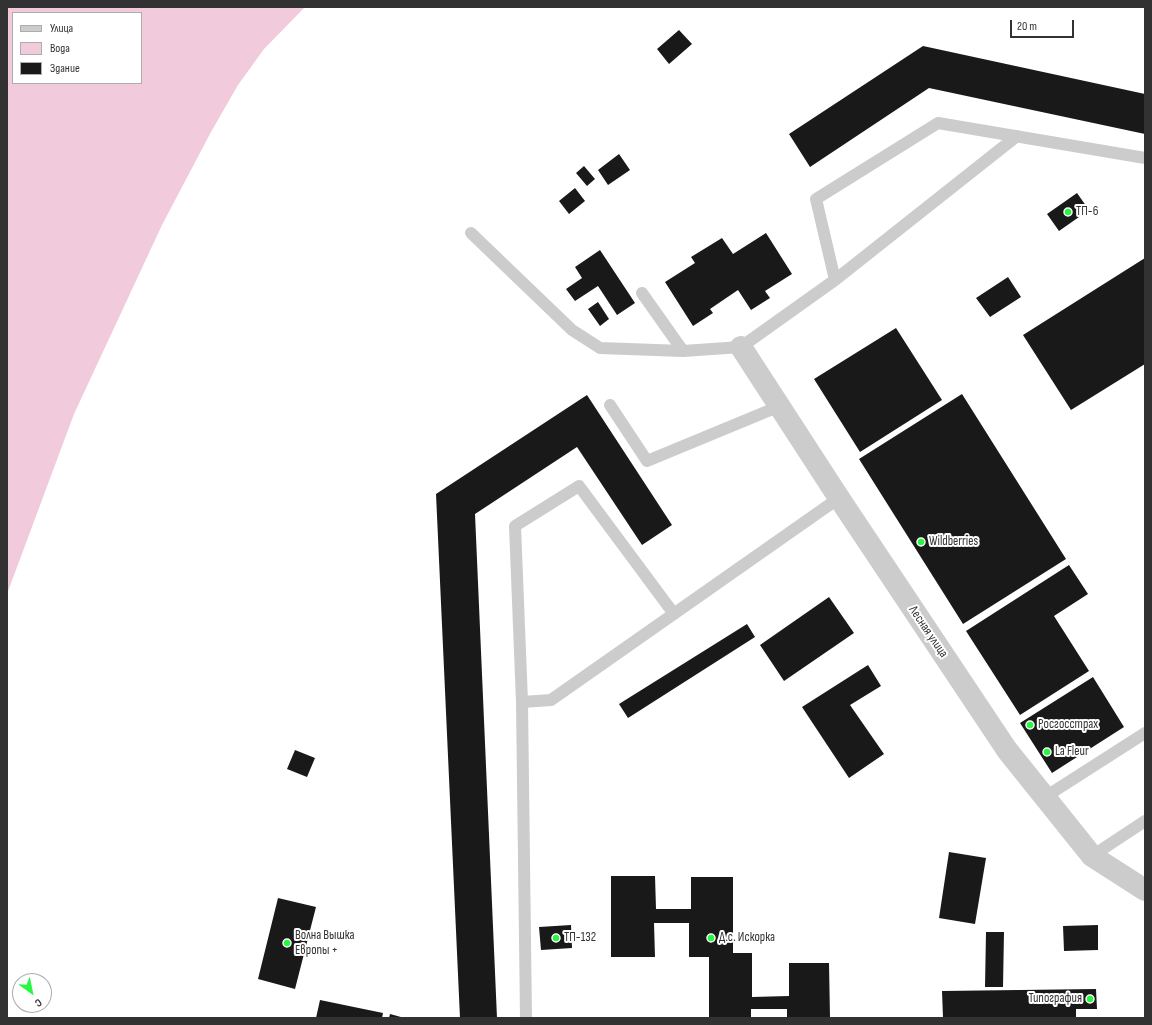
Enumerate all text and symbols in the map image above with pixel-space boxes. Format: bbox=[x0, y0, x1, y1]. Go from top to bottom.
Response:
legend bbox=[12, 12, 142, 84]
scale bar bbox=[1012, 12, 1076, 38]
text: 20 m bbox=[1017, 19, 1037, 34]
text: Улица bbox=[50, 21, 73, 36]
text: Вода bbox=[50, 41, 70, 56]
text: Здание bbox=[50, 61, 80, 76]
place label: ТП-6 bbox=[1076, 204, 1098, 220]
marker: ТП-6 bbox=[1063, 207, 1073, 217]
place label: Wildberries bbox=[929, 534, 978, 550]
marker: Wildberries bbox=[916, 537, 926, 547]
street label: Лесная улица bbox=[905, 603, 951, 661]
place label: Росгосстрах bbox=[1038, 717, 1098, 733]
marker: Росгосстрах bbox=[1025, 720, 1035, 730]
place label: La Fleur bbox=[1055, 744, 1089, 760]
marker: La Fleur bbox=[1042, 747, 1052, 757]
place label: Волна Вышка Европы + bbox=[295, 928, 355, 959]
place label: ТП-132 bbox=[564, 930, 596, 946]
place label: Д.с. Искорка bbox=[719, 930, 775, 946]
marker: ТП-132 bbox=[551, 933, 561, 943]
marker: Д.с. Искорка bbox=[706, 933, 716, 943]
marker: Волна Вышка Европы + bbox=[282, 938, 292, 948]
north arrow bbox=[12, 973, 52, 1013]
place label: Типография bbox=[1029, 991, 1082, 1007]
marker: Типография bbox=[1085, 994, 1095, 1004]
text: С bbox=[32, 996, 44, 1010]

